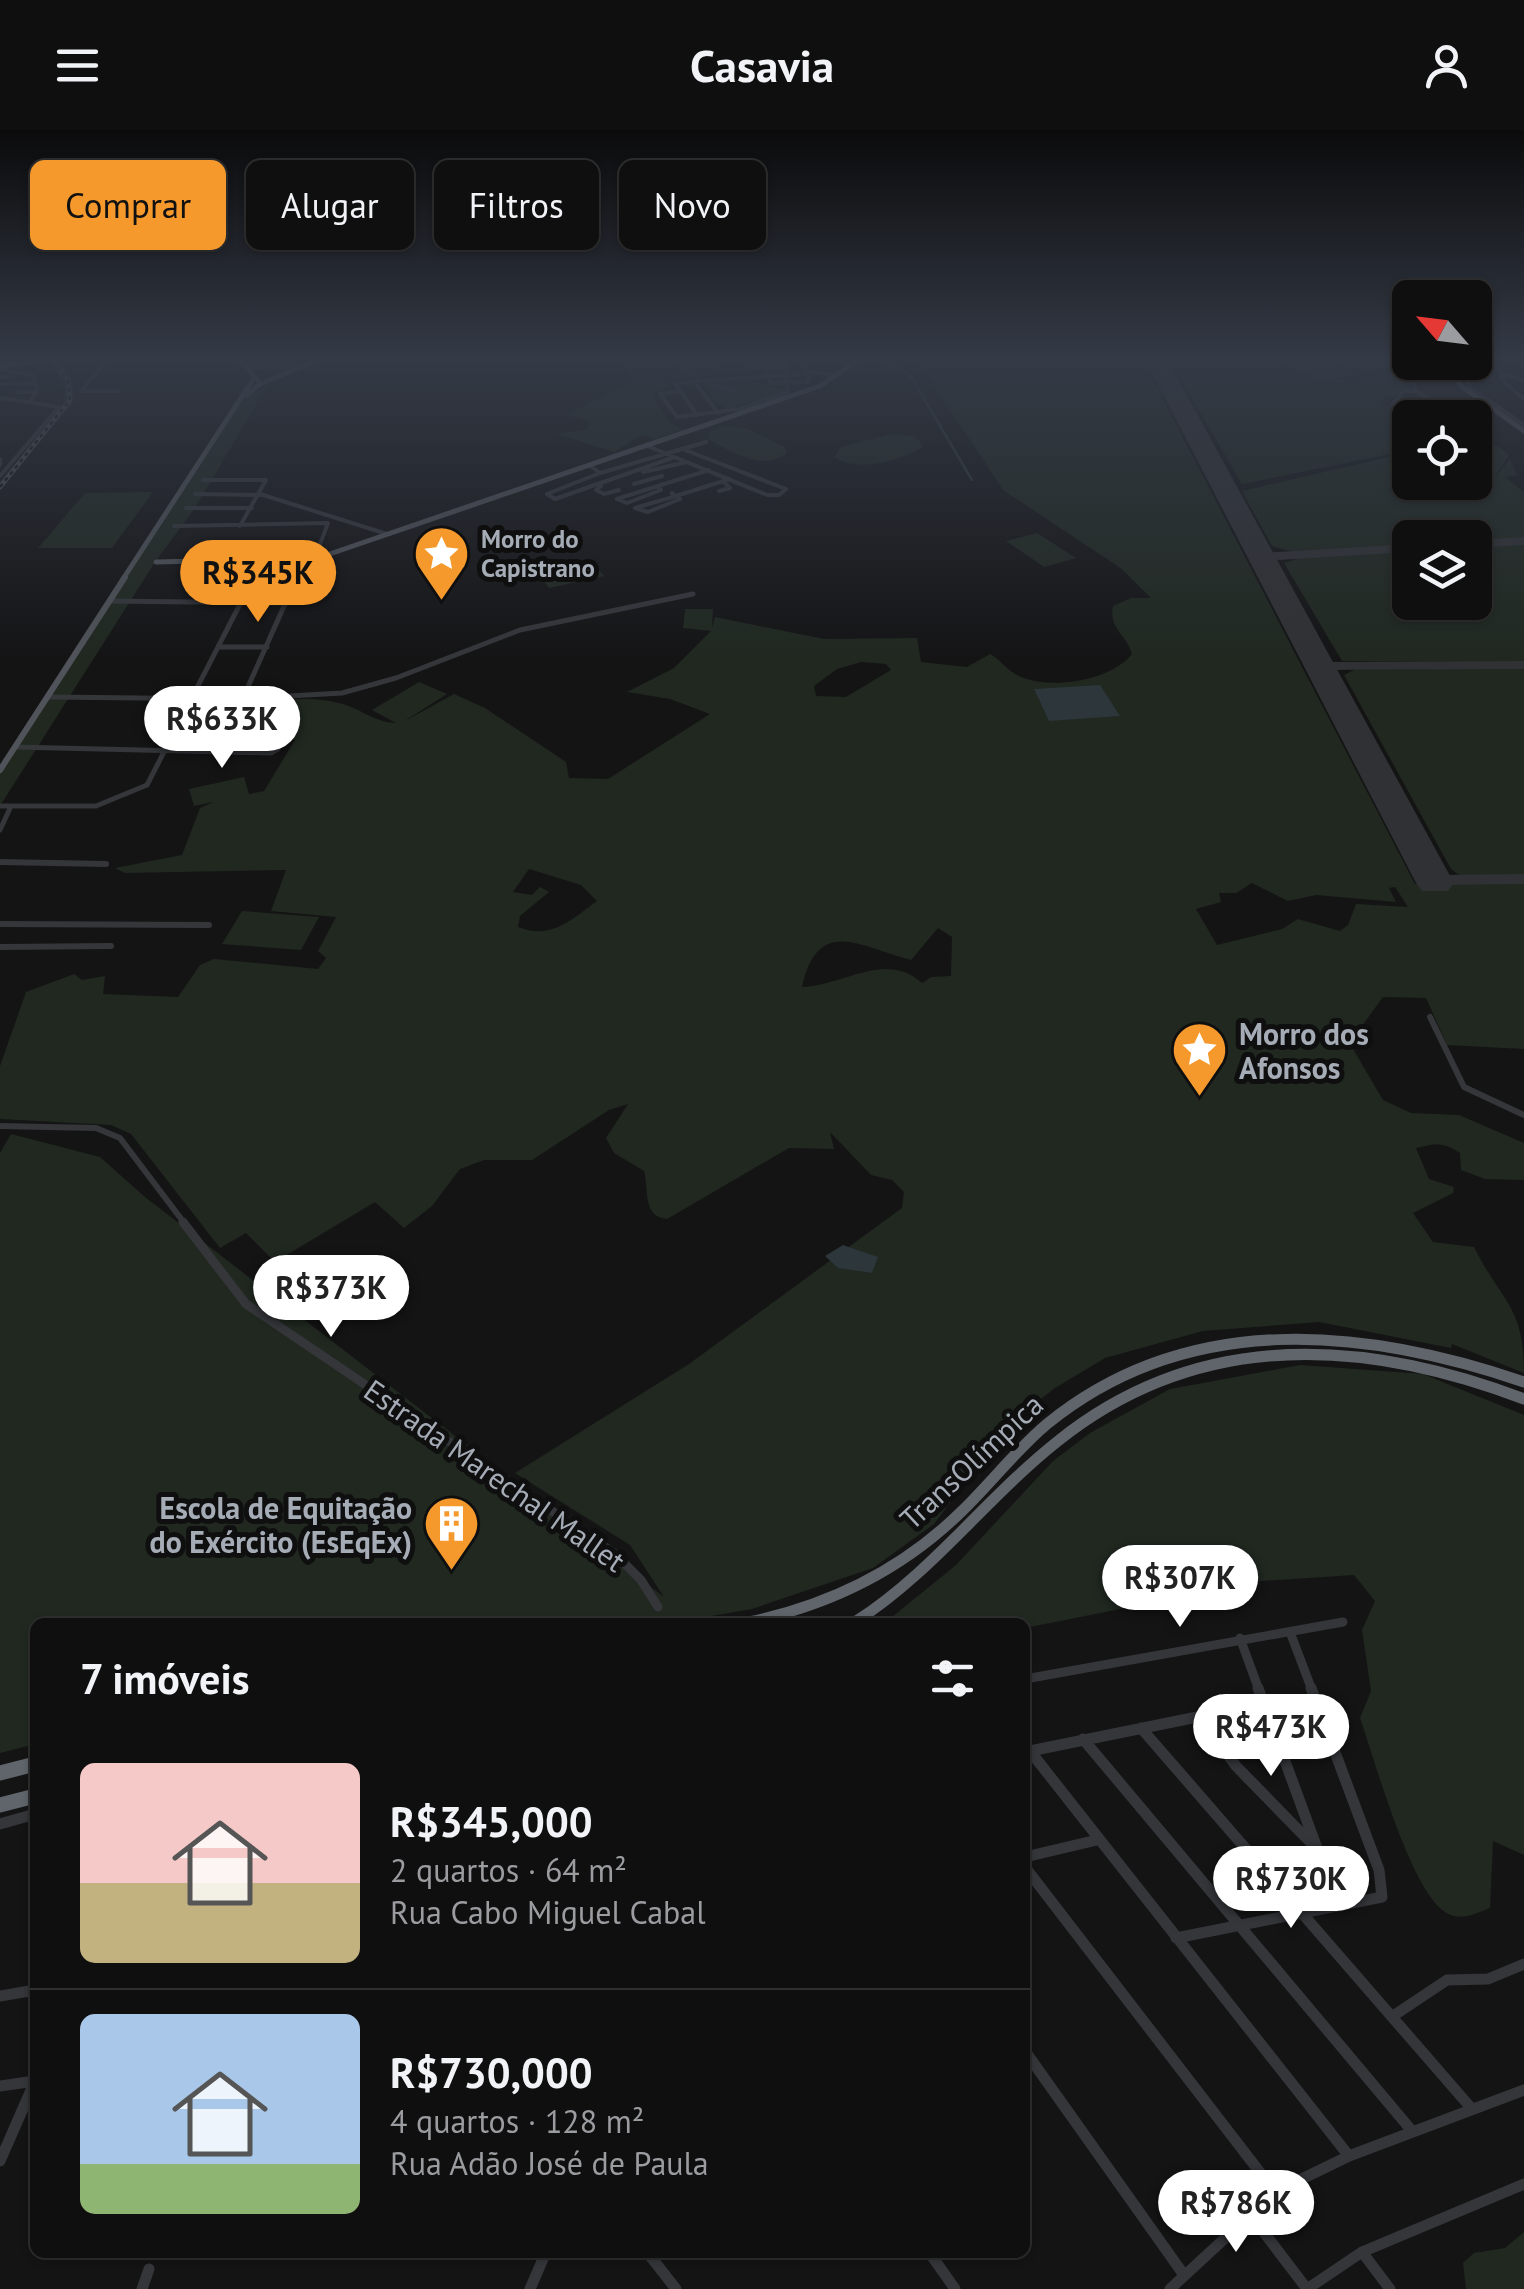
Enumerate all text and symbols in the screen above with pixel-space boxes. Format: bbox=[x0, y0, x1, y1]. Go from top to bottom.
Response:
text: Casavia bbox=[690, 36, 834, 94]
icon: menu bbox=[50, 38, 105, 93]
icon: person bbox=[1419, 38, 1474, 93]
chip: Comprar bbox=[30, 160, 226, 250]
chip: Alugar bbox=[246, 160, 414, 250]
chip: Filtros bbox=[434, 160, 599, 250]
chip: Novo bbox=[619, 160, 766, 250]
north arrow bbox=[1392, 280, 1492, 380]
map controls bbox=[1392, 280, 1492, 620]
button: locate bbox=[1392, 400, 1492, 500]
button: layers bbox=[1392, 520, 1492, 620]
place icon: Morro do Capistrano bbox=[412, 523, 472, 602]
place label: Morro do Capistrano bbox=[481, 523, 595, 584]
pin: R$345K bbox=[177, 540, 339, 625]
text: R$345K bbox=[202, 551, 314, 593]
pin: R$633K bbox=[141, 686, 303, 771]
text: R$633K bbox=[166, 697, 278, 739]
place label: Morro dos Afonsos bbox=[1239, 1014, 1369, 1087]
place icon: Morro dos Afonsos bbox=[1170, 1020, 1230, 1099]
pin: R$373K bbox=[250, 1255, 412, 1340]
text: R$373K bbox=[275, 1266, 387, 1308]
street label: Estrada Marechal Mallet bbox=[357, 1370, 633, 1580]
street label: TransOlímpica bbox=[891, 1385, 1051, 1537]
place label: Escola de Equitação do Exército (EsEqEx) bbox=[150, 1488, 412, 1561]
building icon: Escola de Equitação do Exército (EsEqEx) bbox=[421, 1494, 481, 1573]
pin: R$307K bbox=[1099, 1545, 1261, 1630]
text: R$307K bbox=[1124, 1556, 1236, 1598]
text: 7 imóveis bbox=[80, 1651, 249, 1706]
icon: filters bbox=[925, 1651, 980, 1706]
pin: R$473K bbox=[1190, 1694, 1352, 1779]
text: R$473K bbox=[1215, 1705, 1327, 1747]
text: R$345,000 bbox=[390, 1794, 593, 1849]
icon: home bbox=[160, 1803, 280, 1923]
pin: R$730K bbox=[1210, 1846, 1372, 1931]
text: 2 quartos · 64 m² bbox=[390, 1849, 627, 1891]
text: R$730K bbox=[1235, 1857, 1347, 1899]
text: Rua Cabo Miguel Cabal bbox=[390, 1891, 706, 1933]
text: R$730,000 bbox=[390, 2045, 593, 2100]
icon: home bbox=[160, 2054, 280, 2174]
text: 4 quartos · 128 m² bbox=[390, 2100, 644, 2142]
text: Rua Adão José de Paula bbox=[390, 2142, 709, 2184]
pin: R$786K bbox=[1155, 2170, 1317, 2255]
text: R$786K bbox=[1180, 2181, 1292, 2223]

